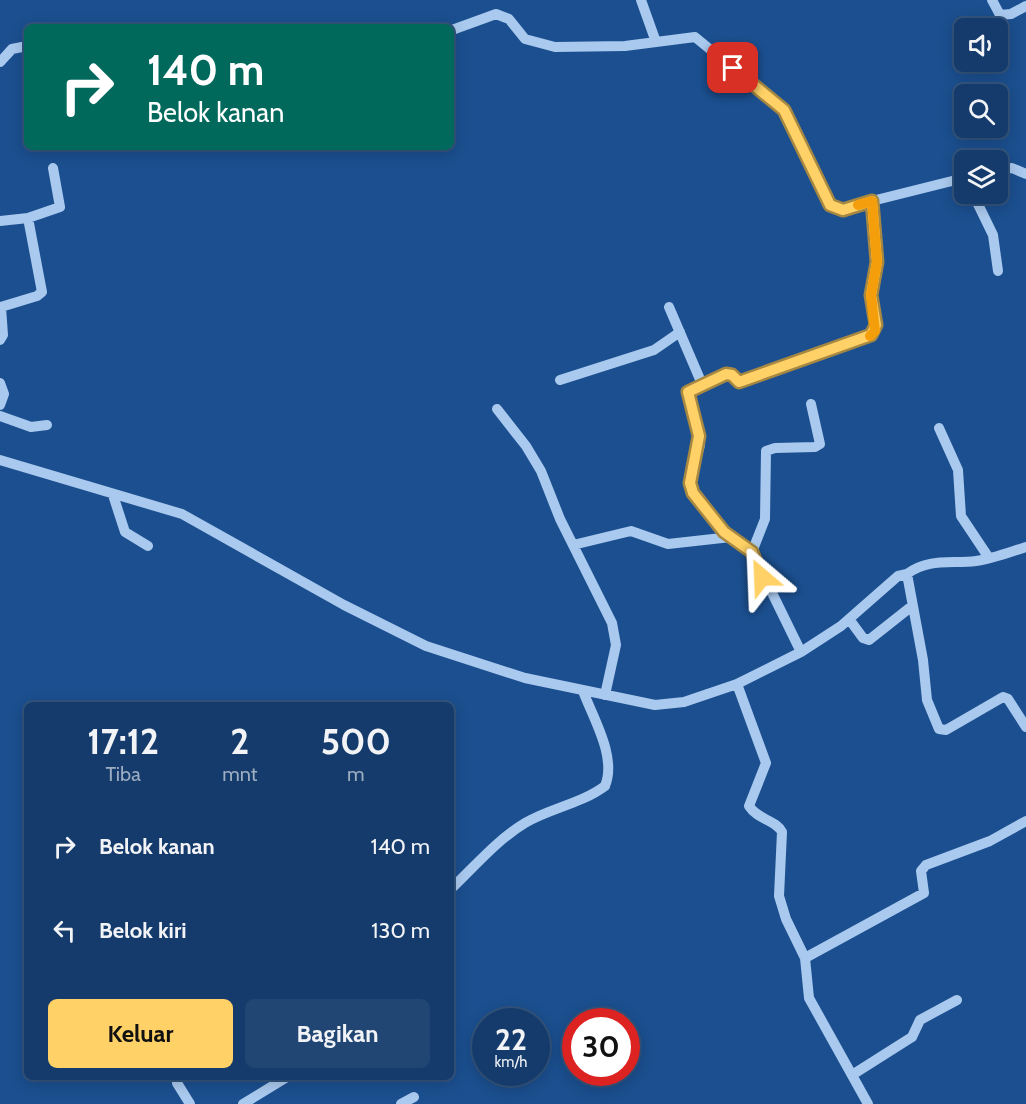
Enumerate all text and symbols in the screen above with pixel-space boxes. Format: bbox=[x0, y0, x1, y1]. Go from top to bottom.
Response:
map controls bbox=[954, 18, 1008, 204]
button: sound bbox=[954, 18, 1008, 72]
pin bbox=[707, 42, 758, 93]
text: 140 m bbox=[147, 44, 264, 96]
icon: right bbox=[48, 48, 126, 126]
icon: arrive bbox=[716, 51, 749, 84]
button: search bbox=[954, 84, 1008, 138]
text: Belok kanan bbox=[147, 96, 284, 129]
button: layers bbox=[954, 150, 1008, 204]
position arrow bbox=[730, 545, 794, 609]
text: 17:12 bbox=[87, 719, 159, 763]
text: 2 bbox=[230, 719, 249, 763]
text: 500 bbox=[321, 719, 391, 763]
text: Tiba bbox=[105, 762, 141, 786]
text: mnt bbox=[222, 762, 258, 786]
text: m bbox=[347, 762, 365, 786]
icon: right bbox=[48, 830, 81, 863]
text: Belok kanan bbox=[99, 833, 215, 860]
text: 140 m bbox=[371, 833, 430, 860]
icon: left bbox=[48, 914, 81, 947]
text: Belok kiri bbox=[99, 917, 186, 944]
text: 130 m bbox=[371, 917, 430, 944]
button: Keluar bbox=[48, 999, 233, 1068]
button: Bagikan bbox=[245, 999, 430, 1068]
speed limit sign: 30 bbox=[562, 1008, 640, 1086]
text: 22 bbox=[495, 1021, 527, 1058]
text: km/h bbox=[495, 1053, 527, 1071]

